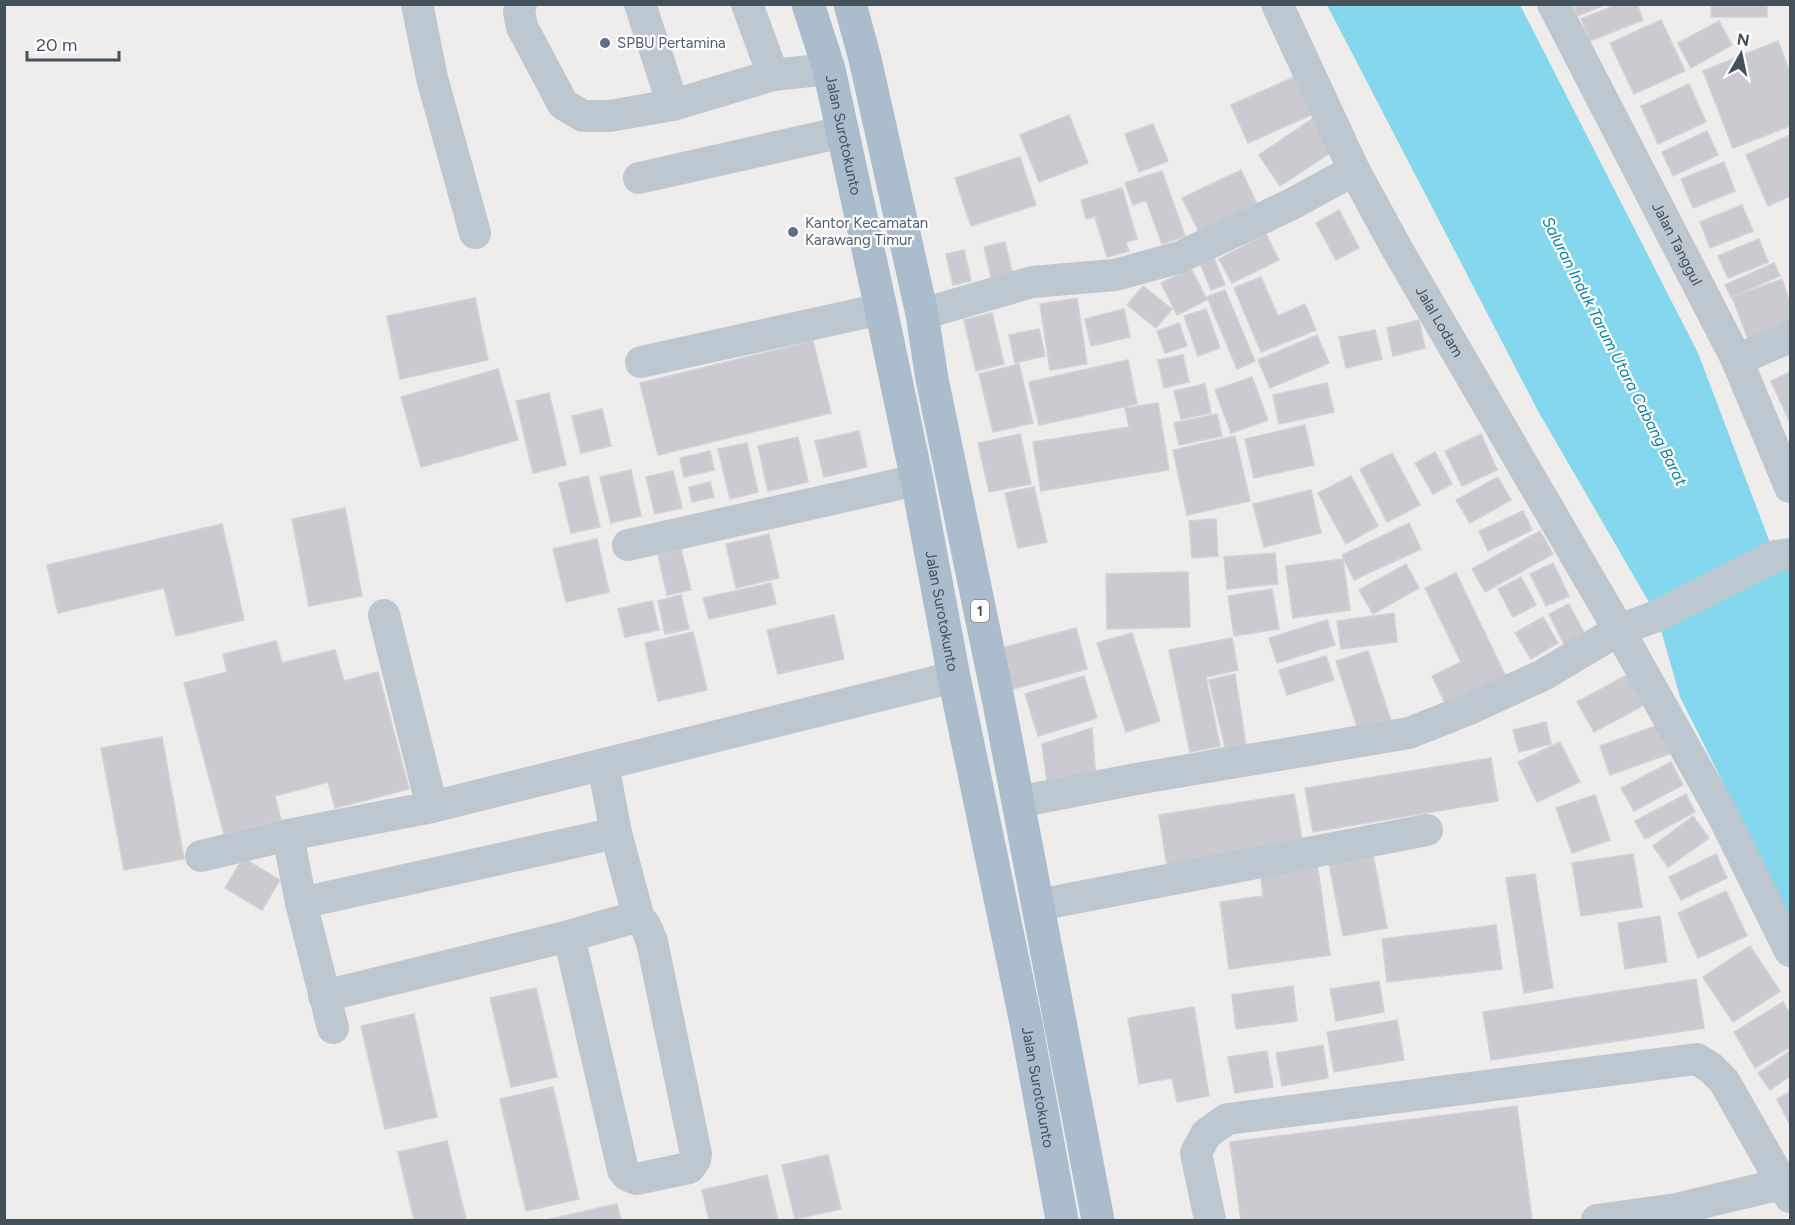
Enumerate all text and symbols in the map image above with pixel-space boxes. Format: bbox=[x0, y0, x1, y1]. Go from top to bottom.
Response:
scale bar bbox=[27, 24, 118, 62]
north arrow bbox=[1711, 24, 1771, 84]
text: N bbox=[1736, 29, 1751, 50]
text: 20 m bbox=[36, 34, 77, 56]
place label: SPBU Pertamina bbox=[617, 34, 726, 52]
marker: SPBU Pertamina bbox=[598, 36, 612, 50]
street label: Jalan Surotokunto bbox=[822, 73, 865, 197]
street label: Jalan Tanggul bbox=[1648, 199, 1706, 288]
water label: Saluran Induk Tarum Utara Cabang Barat bbox=[1538, 213, 1691, 490]
place label: Kantor Kecamatan Karawang Timur bbox=[805, 214, 928, 249]
marker: Kantor Kecamatan Karawang Timur bbox=[786, 225, 800, 239]
street label: Jalal Lodam bbox=[1412, 283, 1467, 360]
street label: Jalan Surotokunto bbox=[921, 549, 962, 673]
road number: 1 bbox=[971, 600, 989, 622]
street label: Jalan Surotokunto bbox=[1018, 1026, 1058, 1150]

